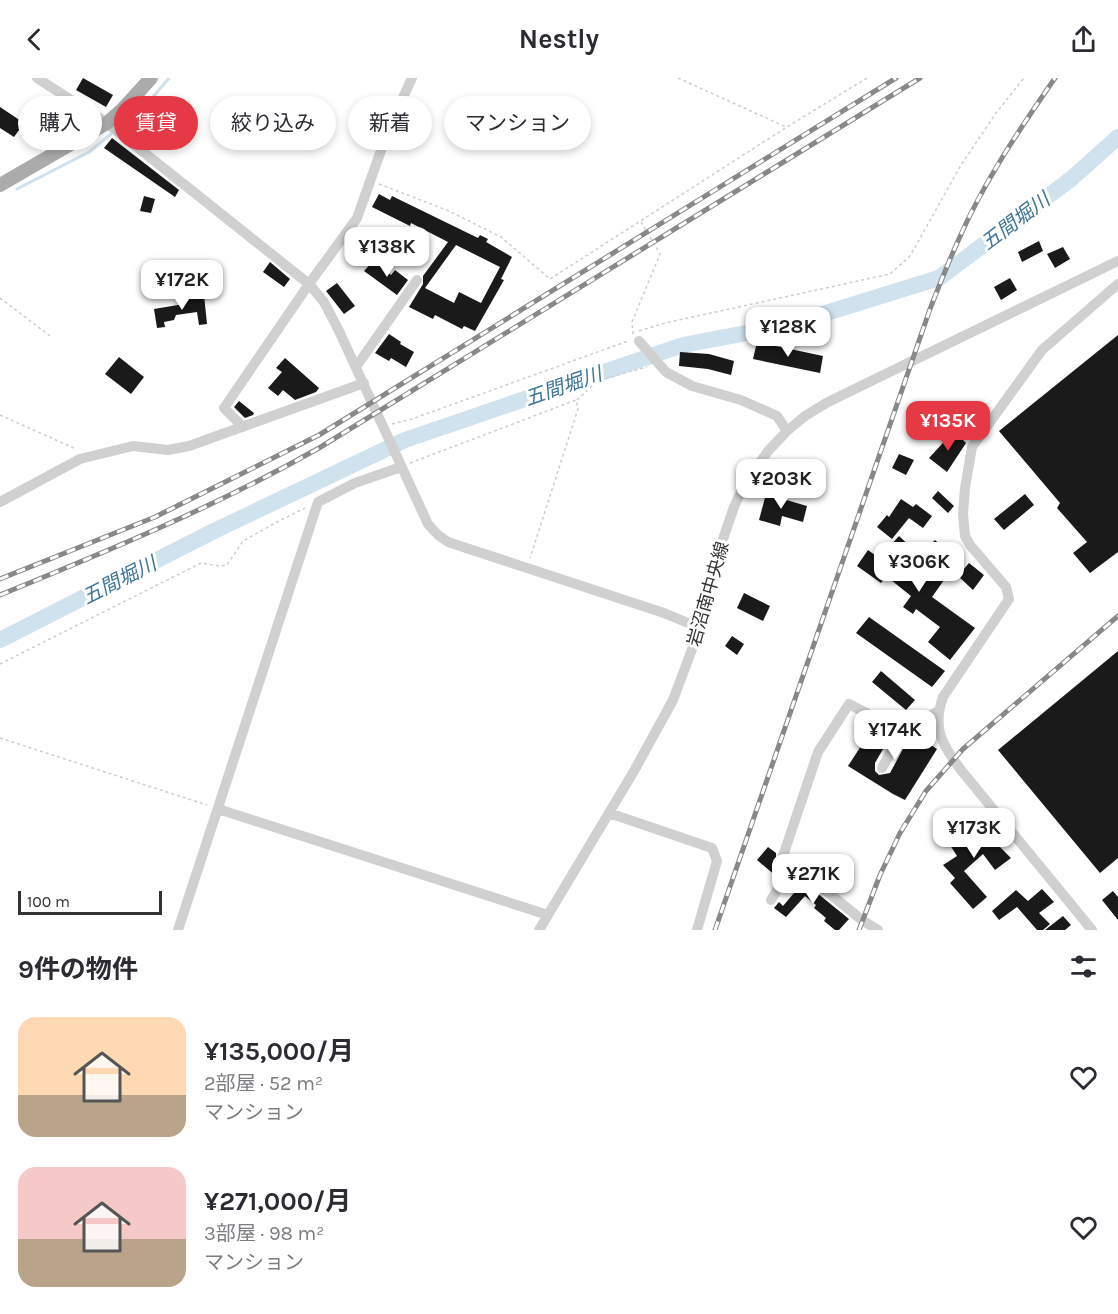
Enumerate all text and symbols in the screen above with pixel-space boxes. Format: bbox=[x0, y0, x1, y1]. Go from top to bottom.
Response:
icon: back bbox=[18, 23, 51, 56]
text: Nestly bbox=[519, 23, 599, 55]
icon: share bbox=[1067, 23, 1100, 56]
chip: 購入 bbox=[18, 96, 102, 150]
chip: 賃貸 bbox=[114, 96, 198, 150]
chip: 絞り込み bbox=[210, 96, 336, 150]
chip: 新着 bbox=[348, 96, 432, 150]
chip: マンション bbox=[444, 96, 591, 150]
water label: 五間堀川 bbox=[976, 187, 1056, 255]
pin: ¥138K bbox=[345, 227, 429, 278]
text: ¥138K bbox=[358, 235, 416, 258]
pin: ¥172K bbox=[140, 260, 224, 311]
text: ¥172K bbox=[155, 268, 209, 291]
pin: ¥128K bbox=[746, 307, 830, 358]
text: ¥128K bbox=[760, 315, 816, 338]
water label: 五間堀川 bbox=[522, 362, 607, 410]
pin: ¥135K bbox=[906, 401, 990, 452]
text: ¥135K bbox=[920, 409, 976, 432]
pin: ¥203K bbox=[739, 459, 823, 510]
text: ¥203K bbox=[750, 467, 812, 490]
street label: 岩沼南中央線 bbox=[683, 539, 733, 649]
pin: ¥306K bbox=[877, 542, 961, 593]
text: ¥306K bbox=[888, 550, 950, 573]
water label: 五間堀川 bbox=[78, 551, 162, 609]
pin: ¥174K bbox=[853, 710, 937, 761]
text: ¥174K bbox=[868, 718, 922, 741]
pin: ¥173K bbox=[932, 808, 1016, 859]
text: ¥173K bbox=[947, 816, 1001, 839]
pin: ¥271K bbox=[771, 854, 855, 905]
text: ¥271K bbox=[786, 862, 840, 885]
scale bar bbox=[18, 888, 162, 916]
text: 100 m bbox=[27, 892, 70, 911]
icon: filters bbox=[1067, 950, 1100, 983]
text: 9件の物件 bbox=[18, 954, 138, 985]
text: ¥135,000/月 bbox=[204, 1036, 354, 1067]
icon: home bbox=[66, 1041, 138, 1113]
icon: heart bbox=[1067, 1061, 1100, 1094]
text: 2部屋 · 52 m² bbox=[204, 1072, 323, 1095]
text: マンション bbox=[204, 1101, 304, 1124]
text: ¥271,000/月 bbox=[204, 1186, 351, 1217]
icon: home bbox=[66, 1191, 138, 1263]
icon: heart bbox=[1067, 1211, 1100, 1244]
text: 3部屋 · 98 m² bbox=[204, 1222, 324, 1245]
text: マンション bbox=[204, 1251, 304, 1274]

